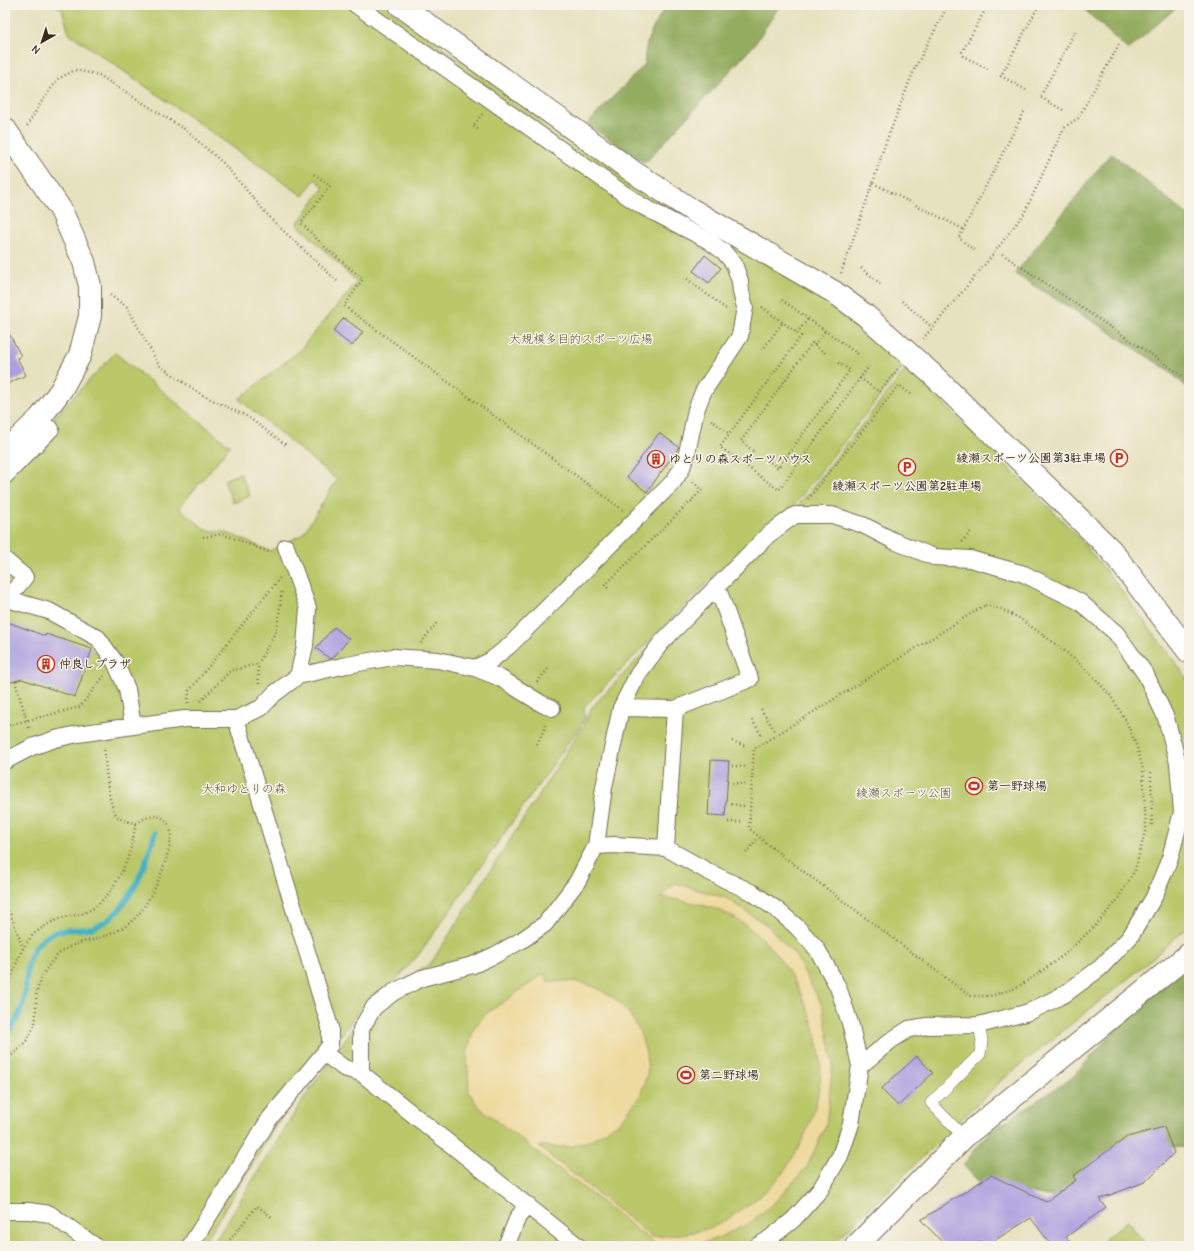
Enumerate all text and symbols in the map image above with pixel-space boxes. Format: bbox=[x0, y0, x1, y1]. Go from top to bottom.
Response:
north arrow bbox=[22, 22, 62, 62]
text: N bbox=[29, 42, 43, 57]
park label: 大規模多目的スポーツ広場 bbox=[509, 332, 653, 346]
parking icon: 綾瀬スポーツ公園第3駐車場 bbox=[1109, 448, 1129, 468]
building icon: ゆとりの森スポーツハウス bbox=[646, 449, 666, 469]
place label: 綾瀬スポーツ公園第3駐車場 bbox=[956, 451, 1106, 465]
place label: ゆとりの森スポーツハウス bbox=[669, 452, 812, 466]
parking icon: 綾瀬スポーツ公園第2駐車場 bbox=[897, 457, 917, 477]
place label: 綾瀬スポーツ公園第2駐車場 bbox=[832, 479, 982, 493]
building icon: 仲良しプラザ bbox=[36, 654, 56, 674]
place label: 仲良しプラザ bbox=[59, 657, 131, 671]
sports icon: 第一野球場 bbox=[964, 776, 984, 796]
place label: 第一野球場 bbox=[987, 779, 1047, 793]
park label: 大和ゆとりの森 bbox=[202, 782, 286, 796]
park label: 綾瀬スポーツ公園 bbox=[856, 786, 952, 800]
sports icon: 第二野球場 bbox=[676, 1065, 696, 1085]
place label: 第二野球場 bbox=[699, 1068, 759, 1082]

